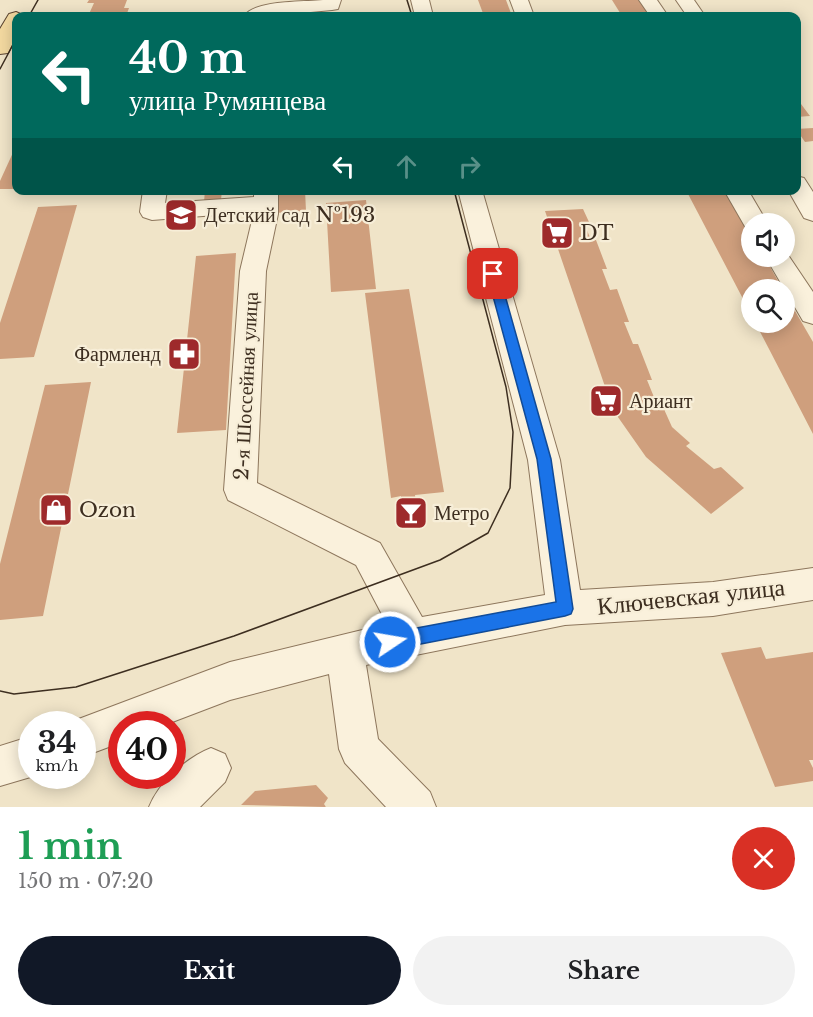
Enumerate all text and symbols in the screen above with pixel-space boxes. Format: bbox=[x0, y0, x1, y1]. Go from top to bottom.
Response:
text: 40 m bbox=[129, 32, 246, 84]
icon: left bbox=[30, 36, 108, 114]
text: улица Румянцева bbox=[129, 84, 326, 117]
icon: left bbox=[327, 150, 360, 183]
icon: ahead bbox=[390, 150, 423, 183]
icon: right bbox=[453, 150, 486, 183]
school or university icon: Детский сад №193 bbox=[163, 197, 199, 233]
place label: Детский сад №193 bbox=[204, 203, 375, 227]
map controls bbox=[741, 213, 795, 333]
button: sound bbox=[741, 213, 795, 267]
supermarket icon: DT bbox=[539, 215, 575, 251]
place label: DT bbox=[580, 221, 614, 245]
pin bbox=[467, 248, 518, 299]
icon: arrive bbox=[476, 257, 509, 290]
button: search bbox=[741, 279, 795, 333]
street label: 2-я Шоссейная улица bbox=[229, 291, 263, 481]
pharmacy icon: Фармленд bbox=[166, 336, 202, 372]
place label: Фармленд bbox=[74, 342, 161, 366]
supermarket icon: Ариант bbox=[588, 383, 624, 419]
place label: Ариант bbox=[629, 389, 693, 413]
shop icon: Ozon bbox=[38, 492, 74, 528]
bar icon: Метро bbox=[393, 495, 429, 531]
place label: Ozon bbox=[79, 498, 136, 522]
place label: Метро bbox=[434, 501, 489, 525]
street label: Ключевская улица bbox=[596, 572, 787, 621]
position arrow bbox=[358, 610, 422, 674]
speed limit sign: 40 bbox=[108, 711, 186, 789]
text: 34 bbox=[37, 724, 77, 761]
text: km/h bbox=[36, 756, 78, 775]
text: 1 min bbox=[18, 824, 122, 869]
button: close bbox=[732, 827, 795, 890]
text: 150 m · 07:20 bbox=[18, 869, 154, 893]
button: Exit bbox=[18, 936, 401, 1005]
button: Share bbox=[413, 936, 795, 1005]

